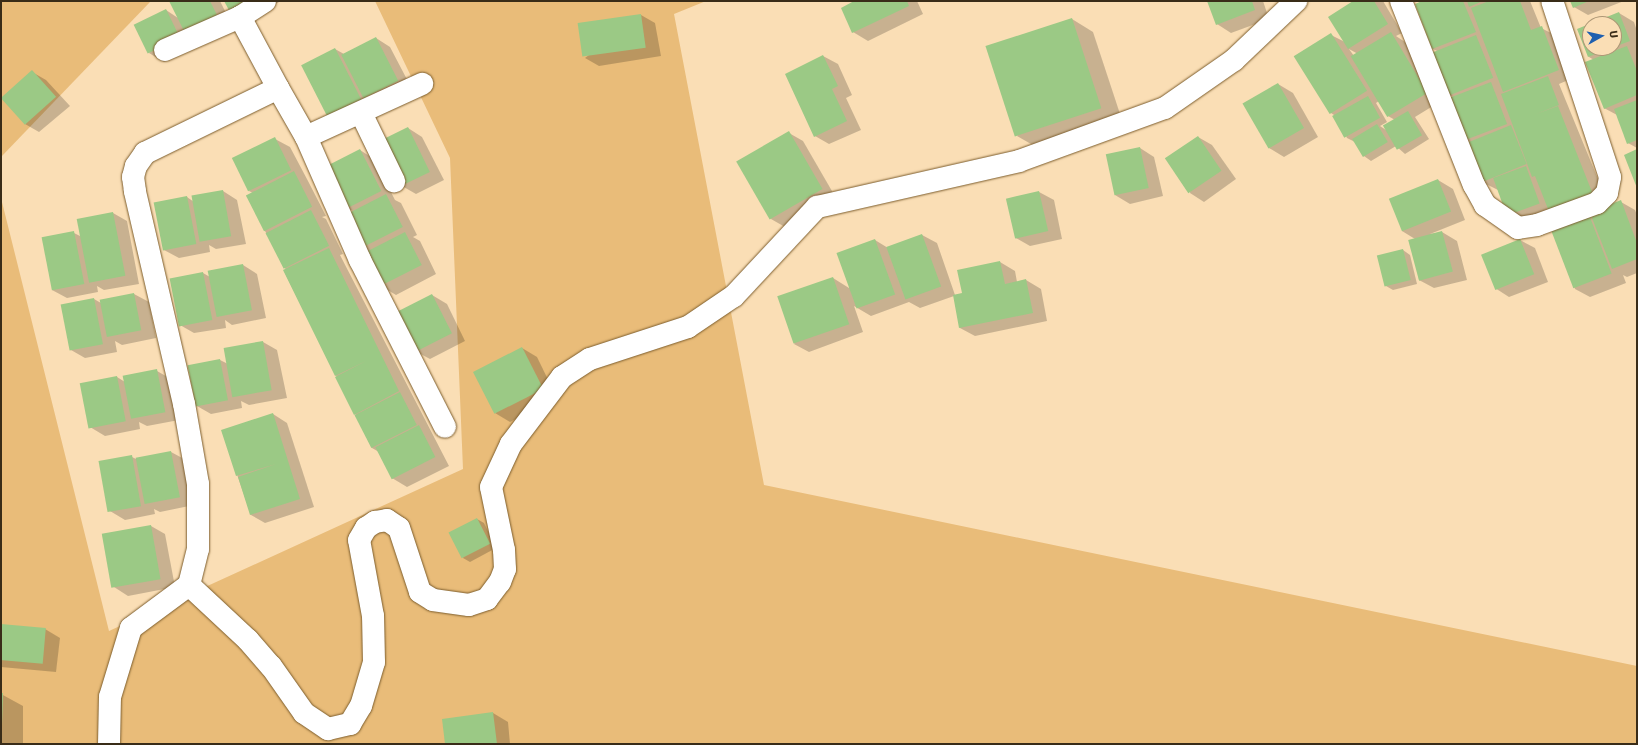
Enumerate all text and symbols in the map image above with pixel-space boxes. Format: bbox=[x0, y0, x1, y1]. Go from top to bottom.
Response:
north arrow bbox=[1582, 16, 1622, 56]
text: U bbox=[1606, 30, 1620, 39]

